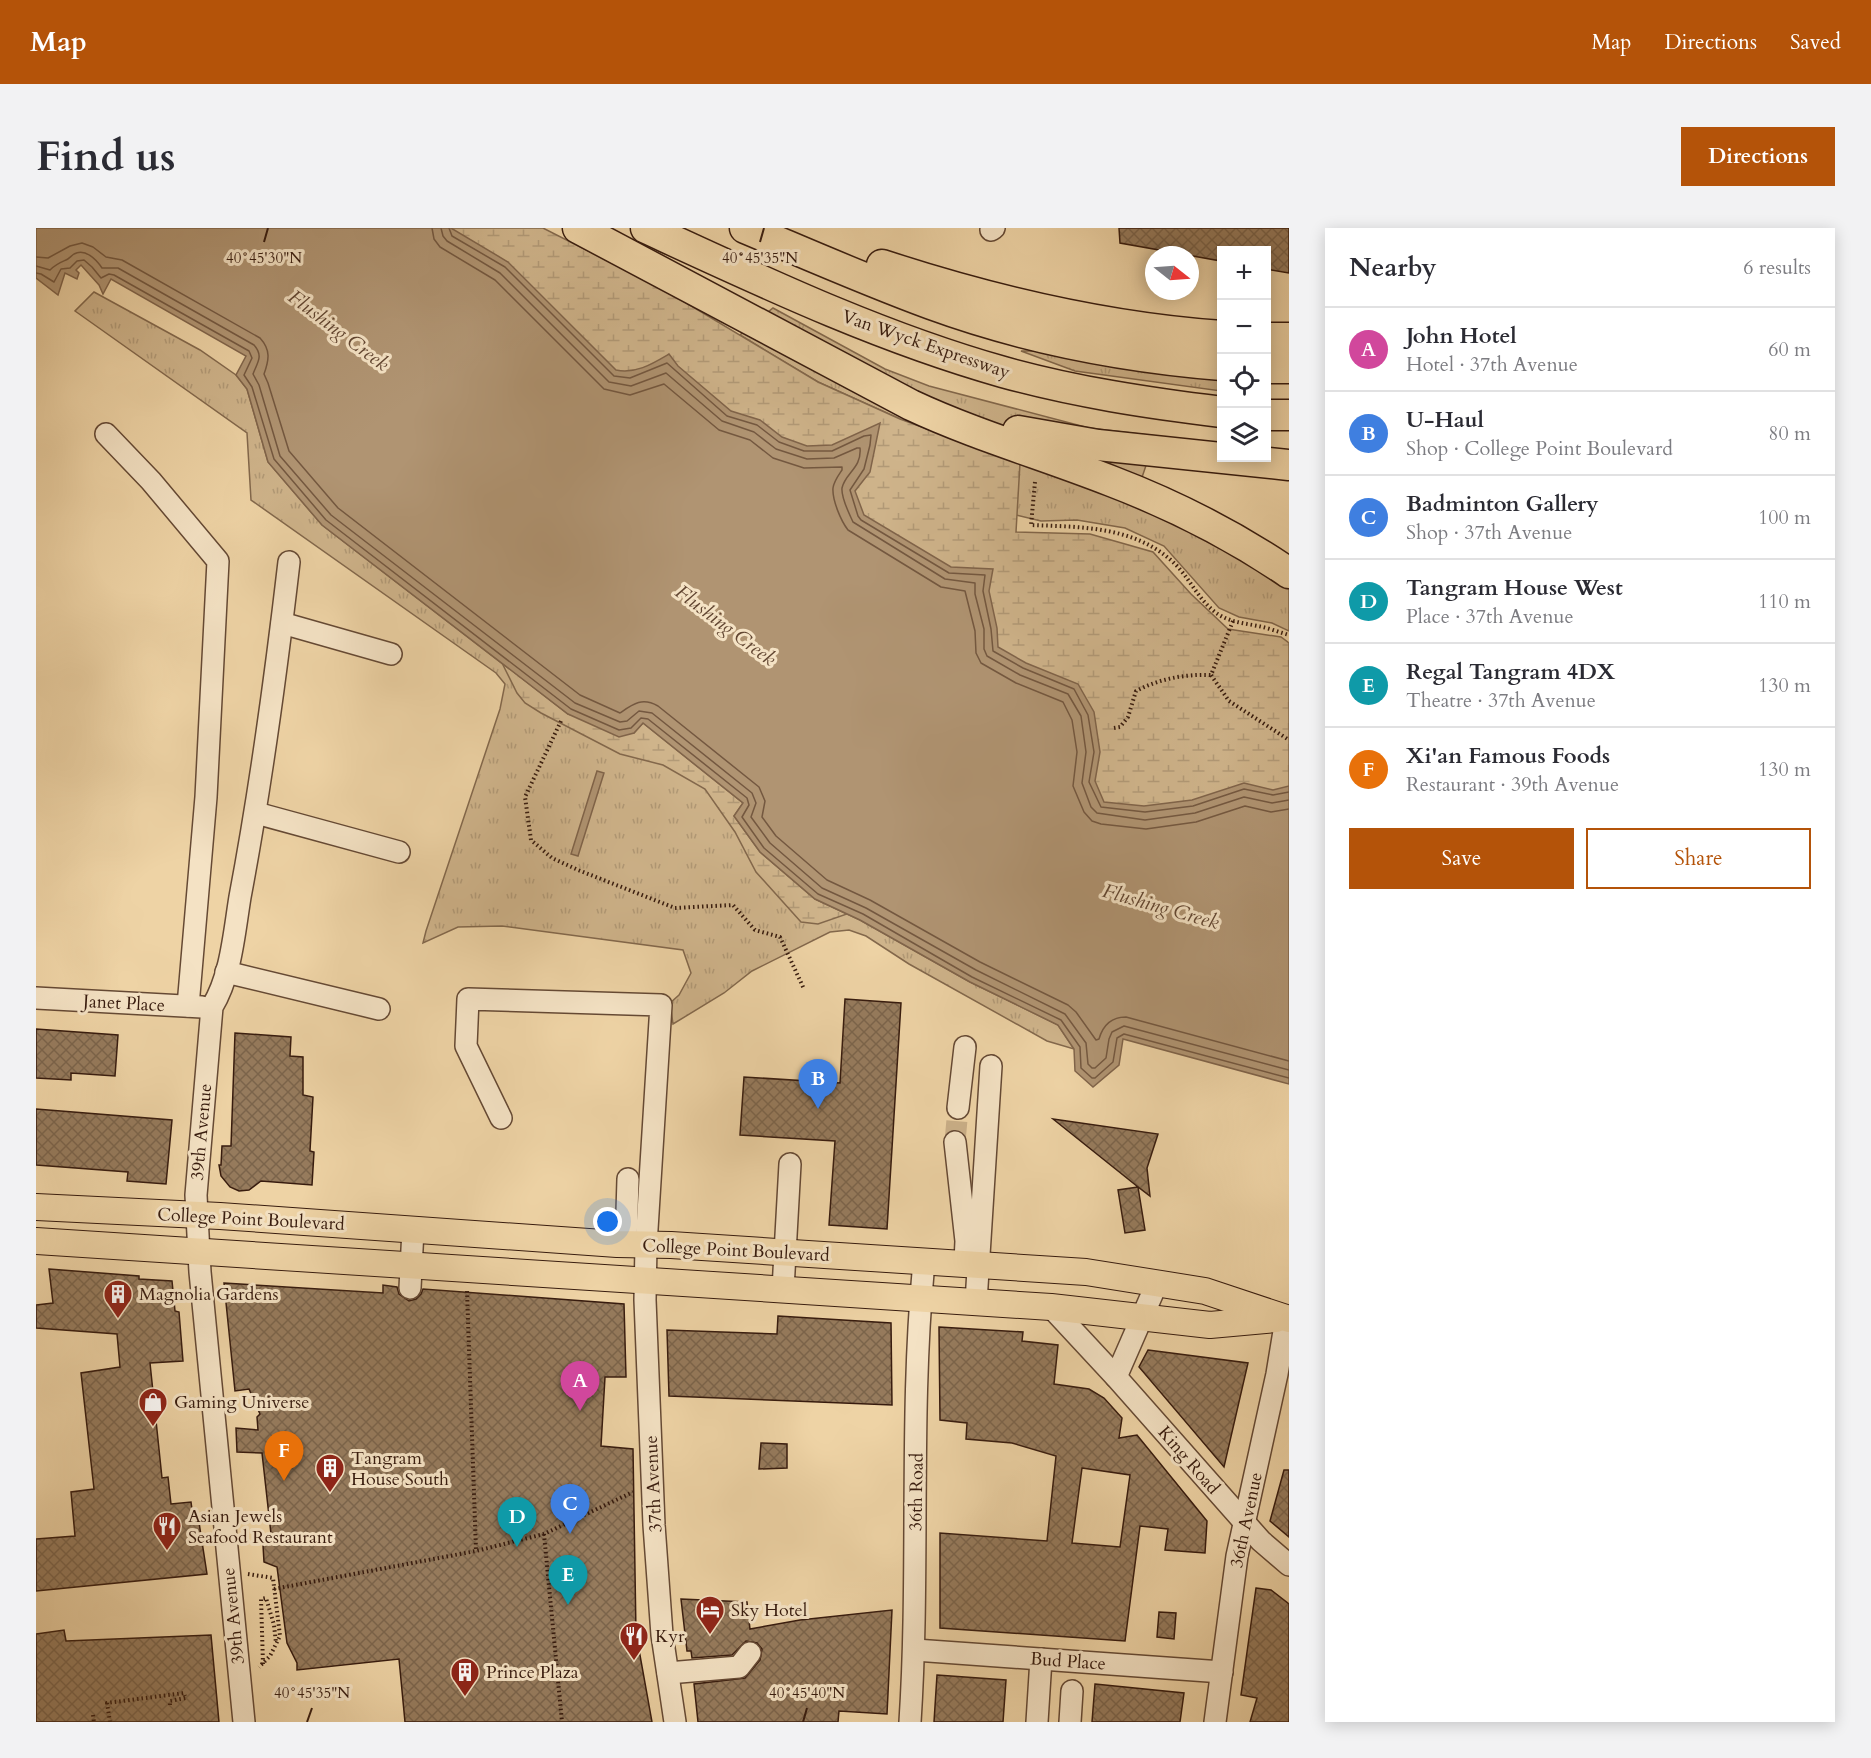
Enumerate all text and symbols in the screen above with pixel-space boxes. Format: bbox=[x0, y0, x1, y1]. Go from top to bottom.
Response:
text: Map bbox=[30, 23, 87, 61]
text: Map bbox=[1591, 28, 1631, 57]
text: Directions bbox=[1664, 28, 1757, 57]
text: Saved bbox=[1790, 28, 1841, 57]
button: Directions bbox=[1681, 127, 1835, 186]
text: Find us bbox=[36, 128, 176, 185]
north arrow bbox=[1145, 246, 1199, 300]
map controls bbox=[1217, 246, 1271, 462]
button: + bbox=[1217, 246, 1271, 300]
text: 40°45'30"N bbox=[226, 248, 302, 268]
text: 40°45'35"N bbox=[722, 248, 798, 268]
text: Nearby bbox=[1349, 250, 1437, 285]
text: 6 results bbox=[1743, 254, 1811, 281]
water label: Flushing Creek bbox=[283, 284, 395, 377]
button: − bbox=[1217, 300, 1271, 354]
street label: Van Wyck Expressway bbox=[838, 304, 1014, 385]
text: John Hotel bbox=[1406, 321, 1517, 351]
text: A bbox=[1361, 336, 1376, 363]
text: 60 m bbox=[1768, 336, 1811, 363]
text: Hotel · 37th Avenue bbox=[1406, 351, 1578, 378]
button: locate bbox=[1217, 354, 1271, 408]
text: U-Haul bbox=[1406, 405, 1484, 435]
button: layers bbox=[1217, 408, 1271, 462]
text: B bbox=[1361, 420, 1376, 447]
text: 80 m bbox=[1768, 420, 1811, 447]
text: Shop · College Point Boulevard bbox=[1406, 435, 1673, 462]
text: Badminton Gallery bbox=[1406, 489, 1599, 519]
text: C bbox=[1361, 504, 1376, 531]
text: 100 m bbox=[1758, 504, 1811, 531]
text: Shop · 37th Avenue bbox=[1406, 519, 1572, 546]
text: Tangram House West bbox=[1406, 573, 1623, 603]
water label: Flushing Creek bbox=[670, 579, 782, 672]
text: D bbox=[1360, 588, 1377, 615]
text: 110 m bbox=[1758, 588, 1811, 615]
text: Place · 37th Avenue bbox=[1406, 603, 1574, 630]
text: Regal Tangram 4DX bbox=[1406, 657, 1615, 687]
text: E bbox=[1362, 672, 1375, 699]
text: 130 m bbox=[1758, 672, 1811, 699]
text: Theatre · 37th Avenue bbox=[1406, 687, 1596, 714]
text: Xi'an Famous Foods bbox=[1406, 741, 1610, 771]
text: F bbox=[1363, 756, 1374, 783]
text: 130 m bbox=[1758, 756, 1811, 783]
text: Restaurant · 39th Avenue bbox=[1406, 771, 1619, 798]
button: Save bbox=[1349, 828, 1574, 889]
button: Share bbox=[1586, 828, 1811, 889]
water label: Flushing Creek bbox=[1100, 877, 1222, 936]
street label: Janet Place bbox=[79, 989, 166, 1018]
pin: B bbox=[798, 1060, 838, 1109]
street label: 39th Avenue bbox=[185, 1083, 218, 1182]
street label: College Point Boulevard bbox=[157, 1202, 346, 1237]
your location bbox=[593, 1207, 622, 1236]
street label: College Point Boulevard bbox=[642, 1233, 831, 1268]
building icon: Magnolia Gardens bbox=[102, 1278, 134, 1320]
place label: Magnolia Gardens bbox=[139, 1282, 279, 1307]
pin: A bbox=[560, 1362, 600, 1411]
shop icon: Gaming Universe bbox=[137, 1386, 169, 1428]
place label: Gaming Universe bbox=[174, 1390, 310, 1415]
street label: King Road bbox=[1152, 1421, 1226, 1500]
pin: F bbox=[264, 1432, 304, 1481]
street label: 37th Avenue bbox=[638, 1435, 669, 1533]
place label: Tangram House South bbox=[351, 1446, 449, 1492]
building icon: Tangram House South bbox=[314, 1452, 346, 1494]
street label: 36th Road bbox=[903, 1452, 930, 1531]
street label: 36th Avenue bbox=[1224, 1470, 1269, 1570]
pin: C bbox=[550, 1484, 590, 1534]
pin: D bbox=[498, 1498, 536, 1547]
place label: Asian Jewels Seafood Restaurant bbox=[188, 1504, 333, 1550]
restaurant icon: Asian Jewels Seafood Restaurant bbox=[151, 1510, 183, 1552]
pin: E bbox=[548, 1556, 588, 1605]
street label: 39th Avenue bbox=[216, 1566, 251, 1666]
hotel icon: Sky Hotel bbox=[694, 1594, 726, 1636]
place label: Sky Hotel bbox=[731, 1598, 808, 1623]
restaurant icon: Kyr bbox=[618, 1620, 650, 1662]
place label: Kyr bbox=[655, 1624, 685, 1649]
street label: Bud Place bbox=[1029, 1646, 1107, 1677]
building icon: Prince Plaza bbox=[449, 1656, 481, 1698]
place label: Prince Plaza bbox=[486, 1660, 579, 1685]
text: 40°45'35"N bbox=[274, 1683, 350, 1703]
text: 40°45'40"N bbox=[769, 1683, 845, 1703]

